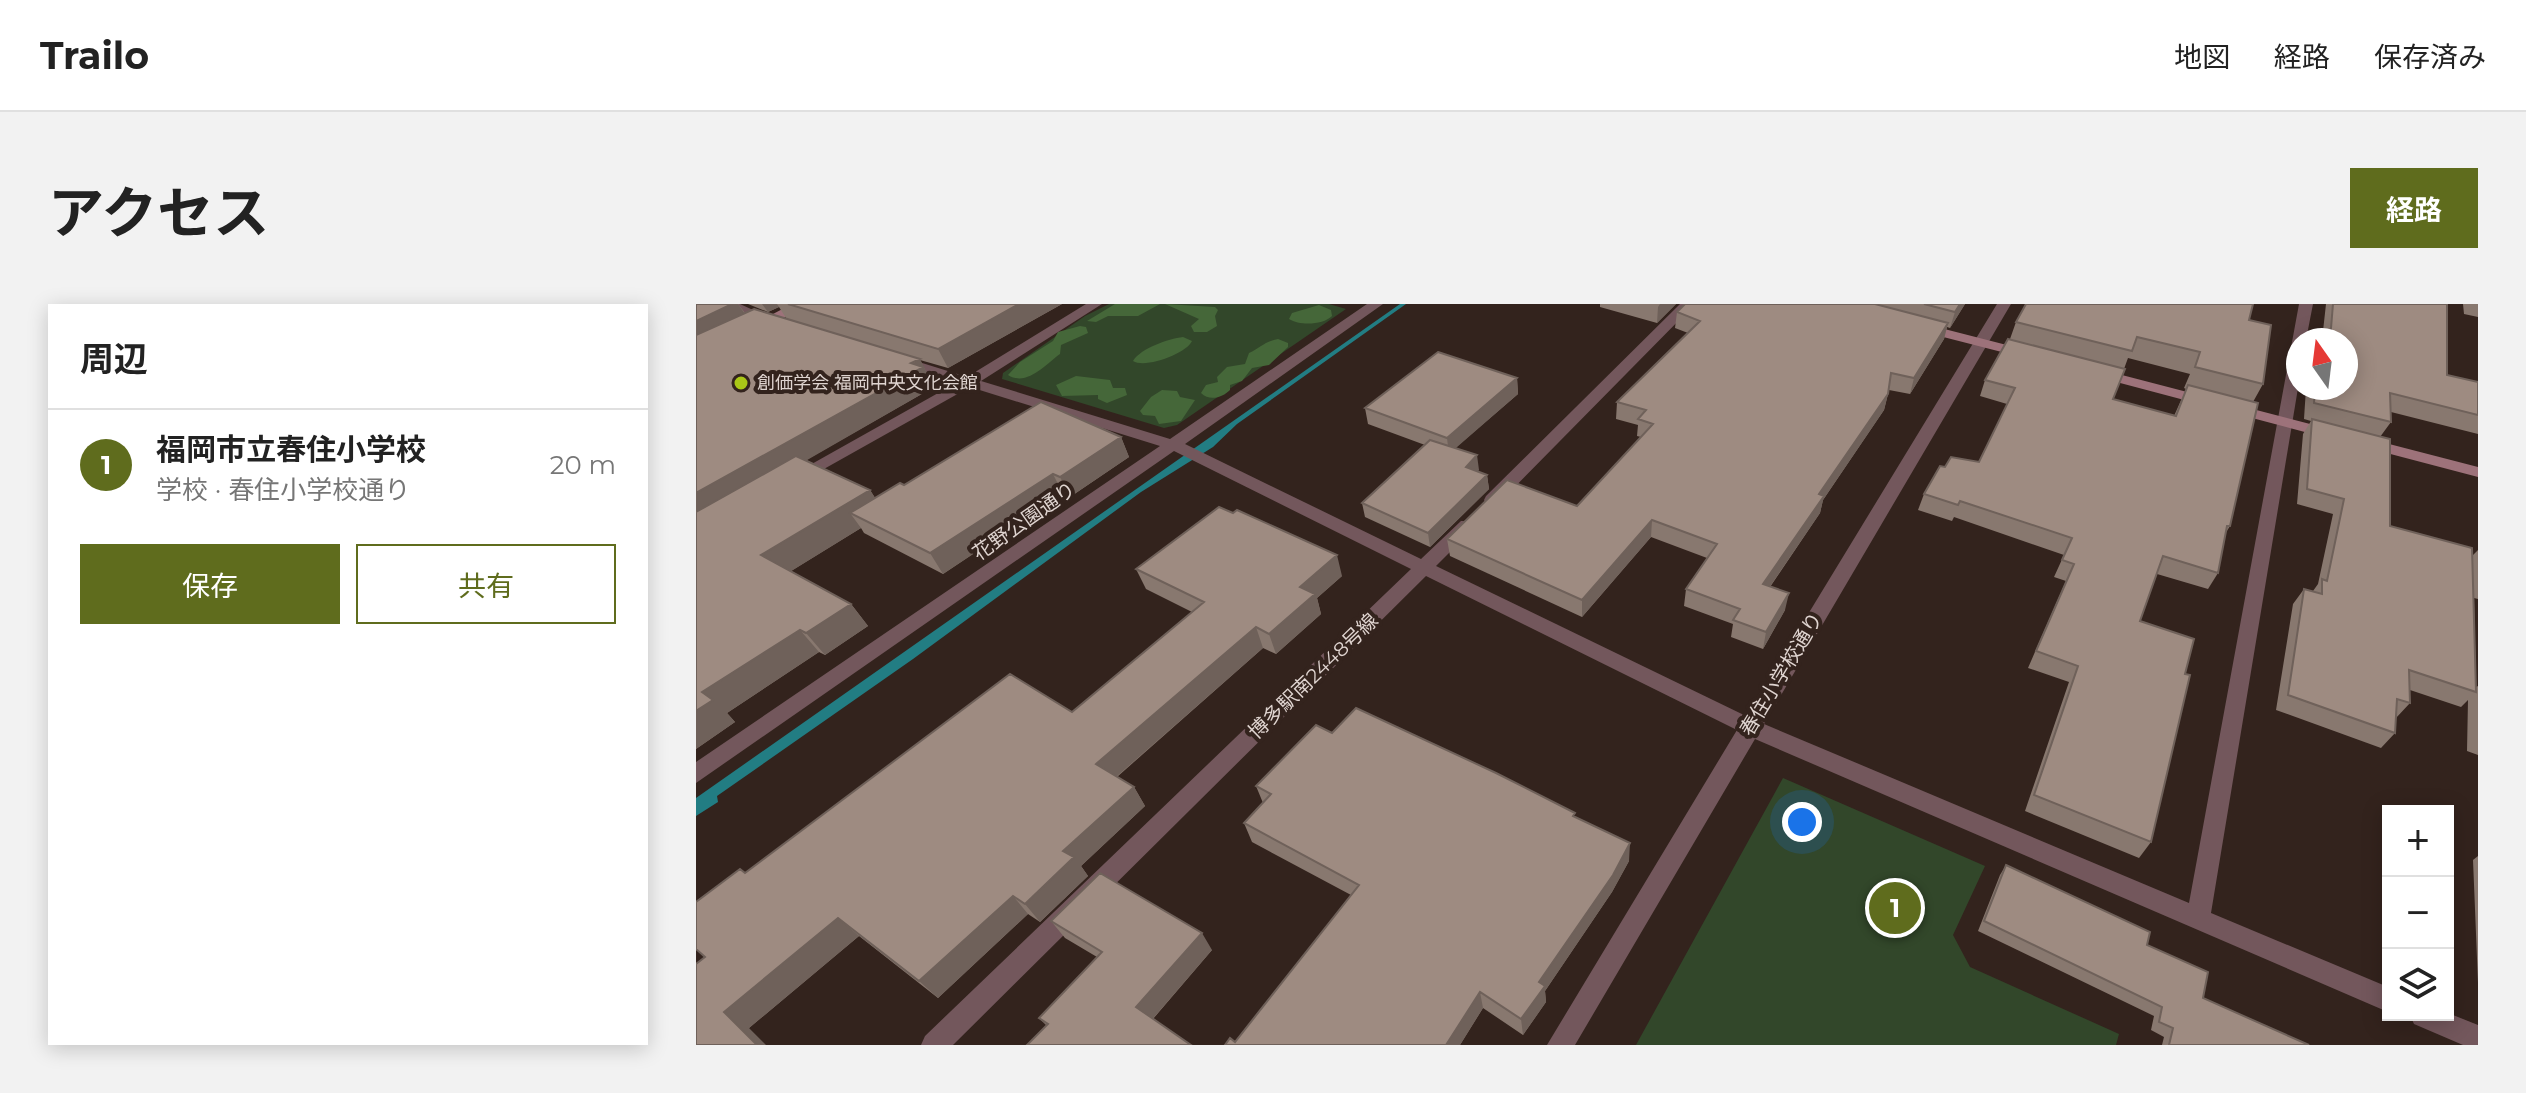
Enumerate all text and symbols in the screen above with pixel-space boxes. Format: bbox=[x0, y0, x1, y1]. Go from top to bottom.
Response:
text: Trailo bbox=[40, 32, 149, 79]
text: 地図 bbox=[2174, 40, 2230, 74]
text: 経路 bbox=[2274, 40, 2330, 74]
text: 保存済み bbox=[2374, 40, 2486, 74]
button: 経路 bbox=[2350, 168, 2478, 248]
text: アクセス bbox=[48, 179, 269, 247]
north arrow bbox=[2286, 328, 2358, 400]
text: 周辺 bbox=[80, 338, 148, 380]
place label: 創価学会 福岡中央文化会館 bbox=[757, 372, 978, 394]
marker: 創価学会 福岡中央文化会館 bbox=[732, 374, 750, 392]
text: 福岡市立春住小学校 bbox=[156, 431, 426, 468]
text: 1 bbox=[101, 449, 111, 481]
text: 20 m bbox=[550, 449, 616, 481]
text: 学校 · 春住小学校通り bbox=[156, 474, 410, 506]
street label: 花野公園通り bbox=[968, 477, 1080, 565]
button: 保存 bbox=[80, 544, 340, 624]
button: 共有 bbox=[356, 544, 616, 624]
street label: 博多駅南2448号線 bbox=[1243, 608, 1383, 744]
street label: 春住小学校通り bbox=[1735, 608, 1827, 740]
your location bbox=[1782, 802, 1822, 842]
map controls bbox=[2382, 805, 2454, 1021]
button: + bbox=[2382, 805, 2454, 877]
button: − bbox=[2382, 877, 2454, 949]
pin: 1 bbox=[1869, 878, 1921, 938]
button: layers bbox=[2382, 949, 2454, 1021]

